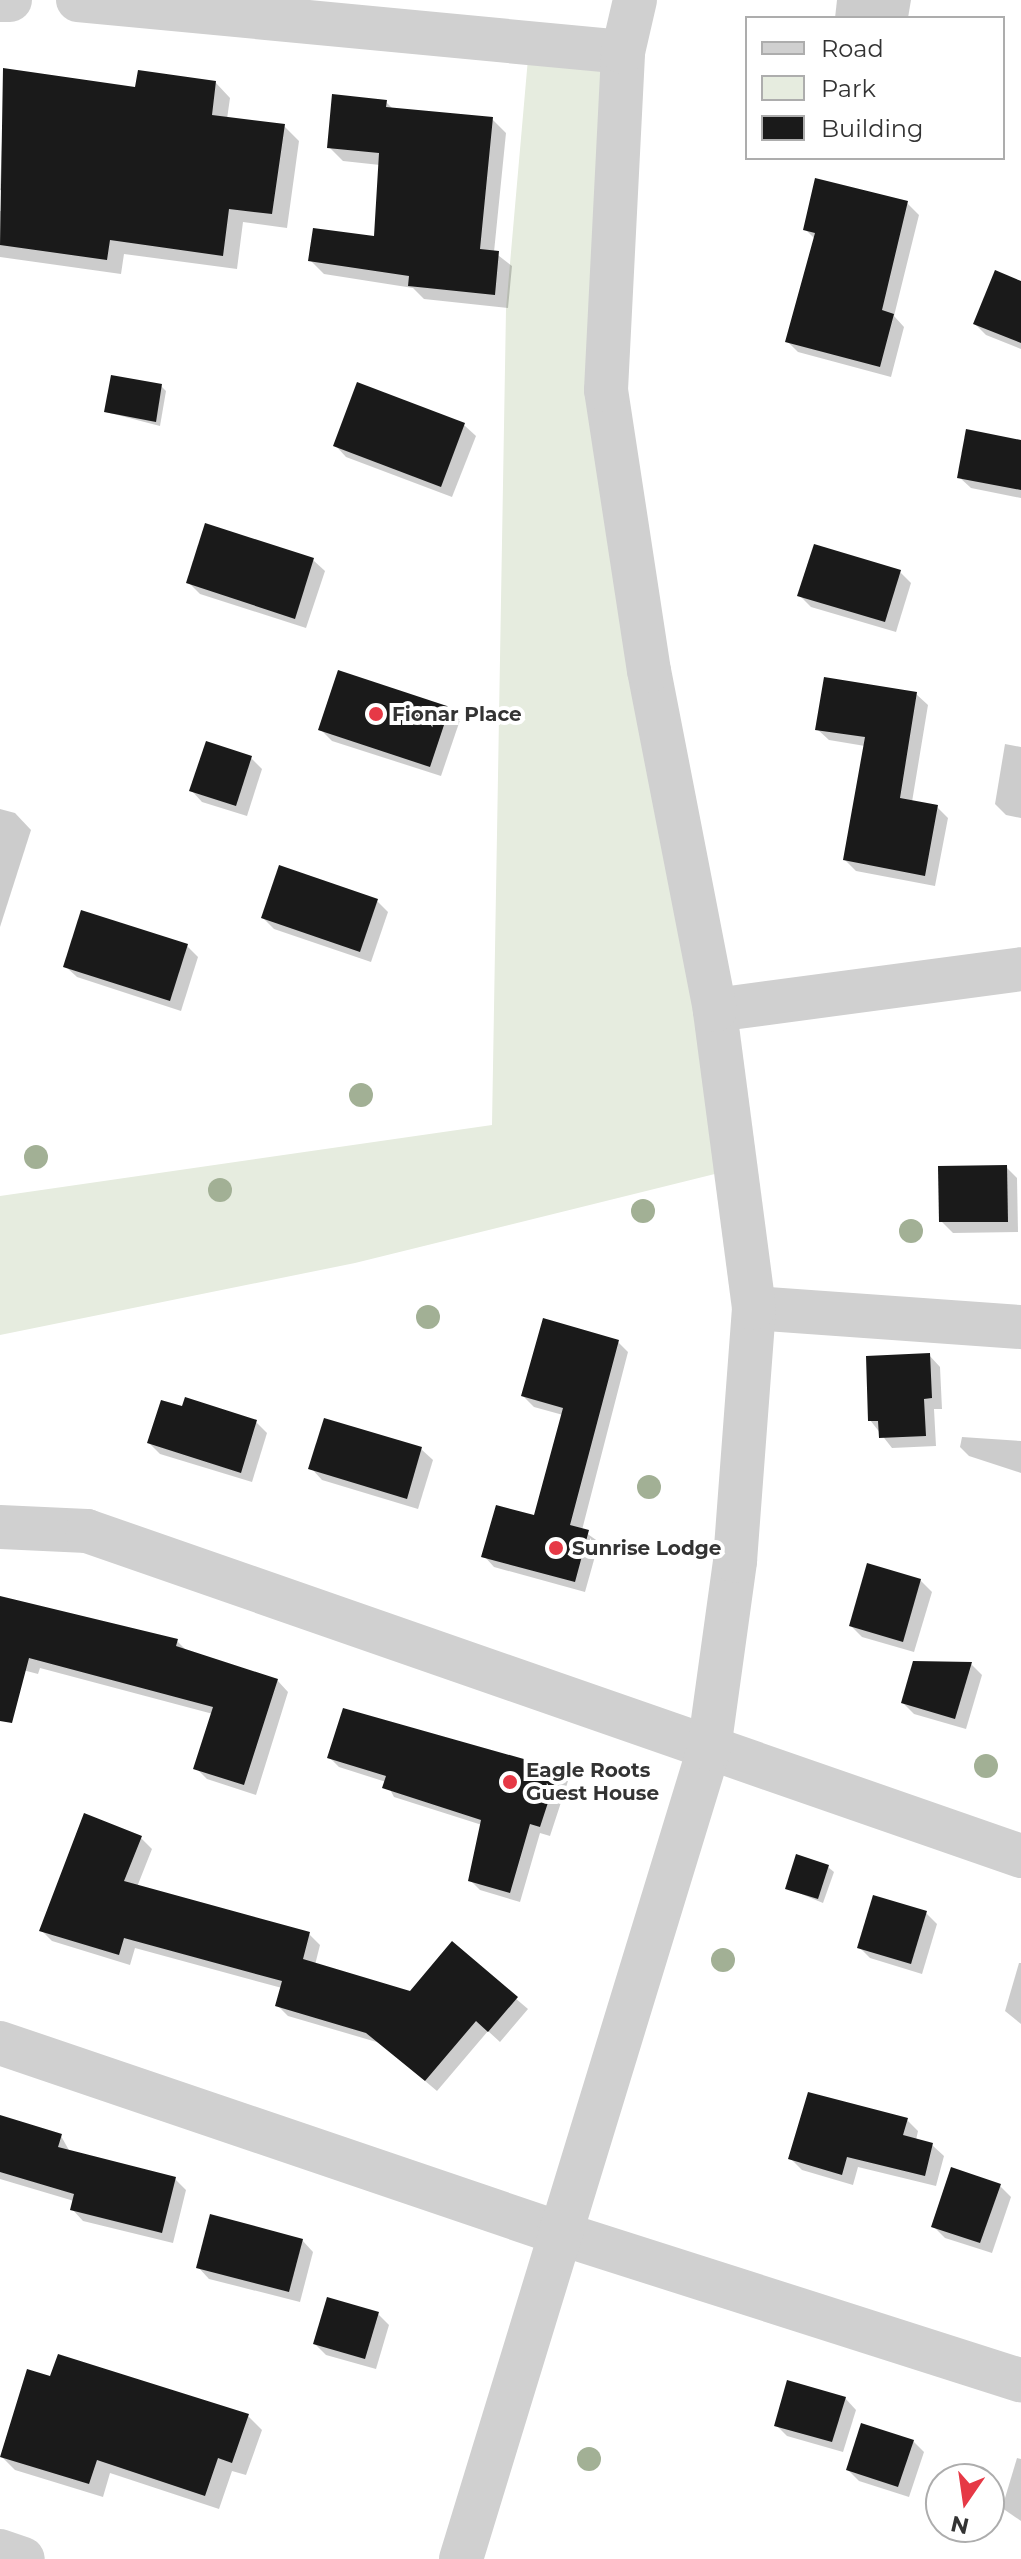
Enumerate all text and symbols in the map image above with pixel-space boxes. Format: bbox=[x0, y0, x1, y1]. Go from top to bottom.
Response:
legend bbox=[745, 16, 1005, 160]
text: Road bbox=[821, 34, 884, 63]
text: Park bbox=[821, 74, 876, 103]
text: Building bbox=[821, 114, 924, 143]
place label: Fionar Place bbox=[392, 702, 522, 726]
marker: Fionar Place bbox=[367, 705, 385, 723]
place label: Sunrise Lodge bbox=[572, 1536, 721, 1560]
marker: Sunrise Lodge bbox=[547, 1539, 565, 1557]
place label: Eagle Roots Guest House bbox=[526, 1758, 659, 1805]
marker: Eagle Roots Guest House bbox=[501, 1773, 519, 1791]
north arrow bbox=[925, 2463, 1005, 2543]
text: N bbox=[948, 2510, 972, 2540]

